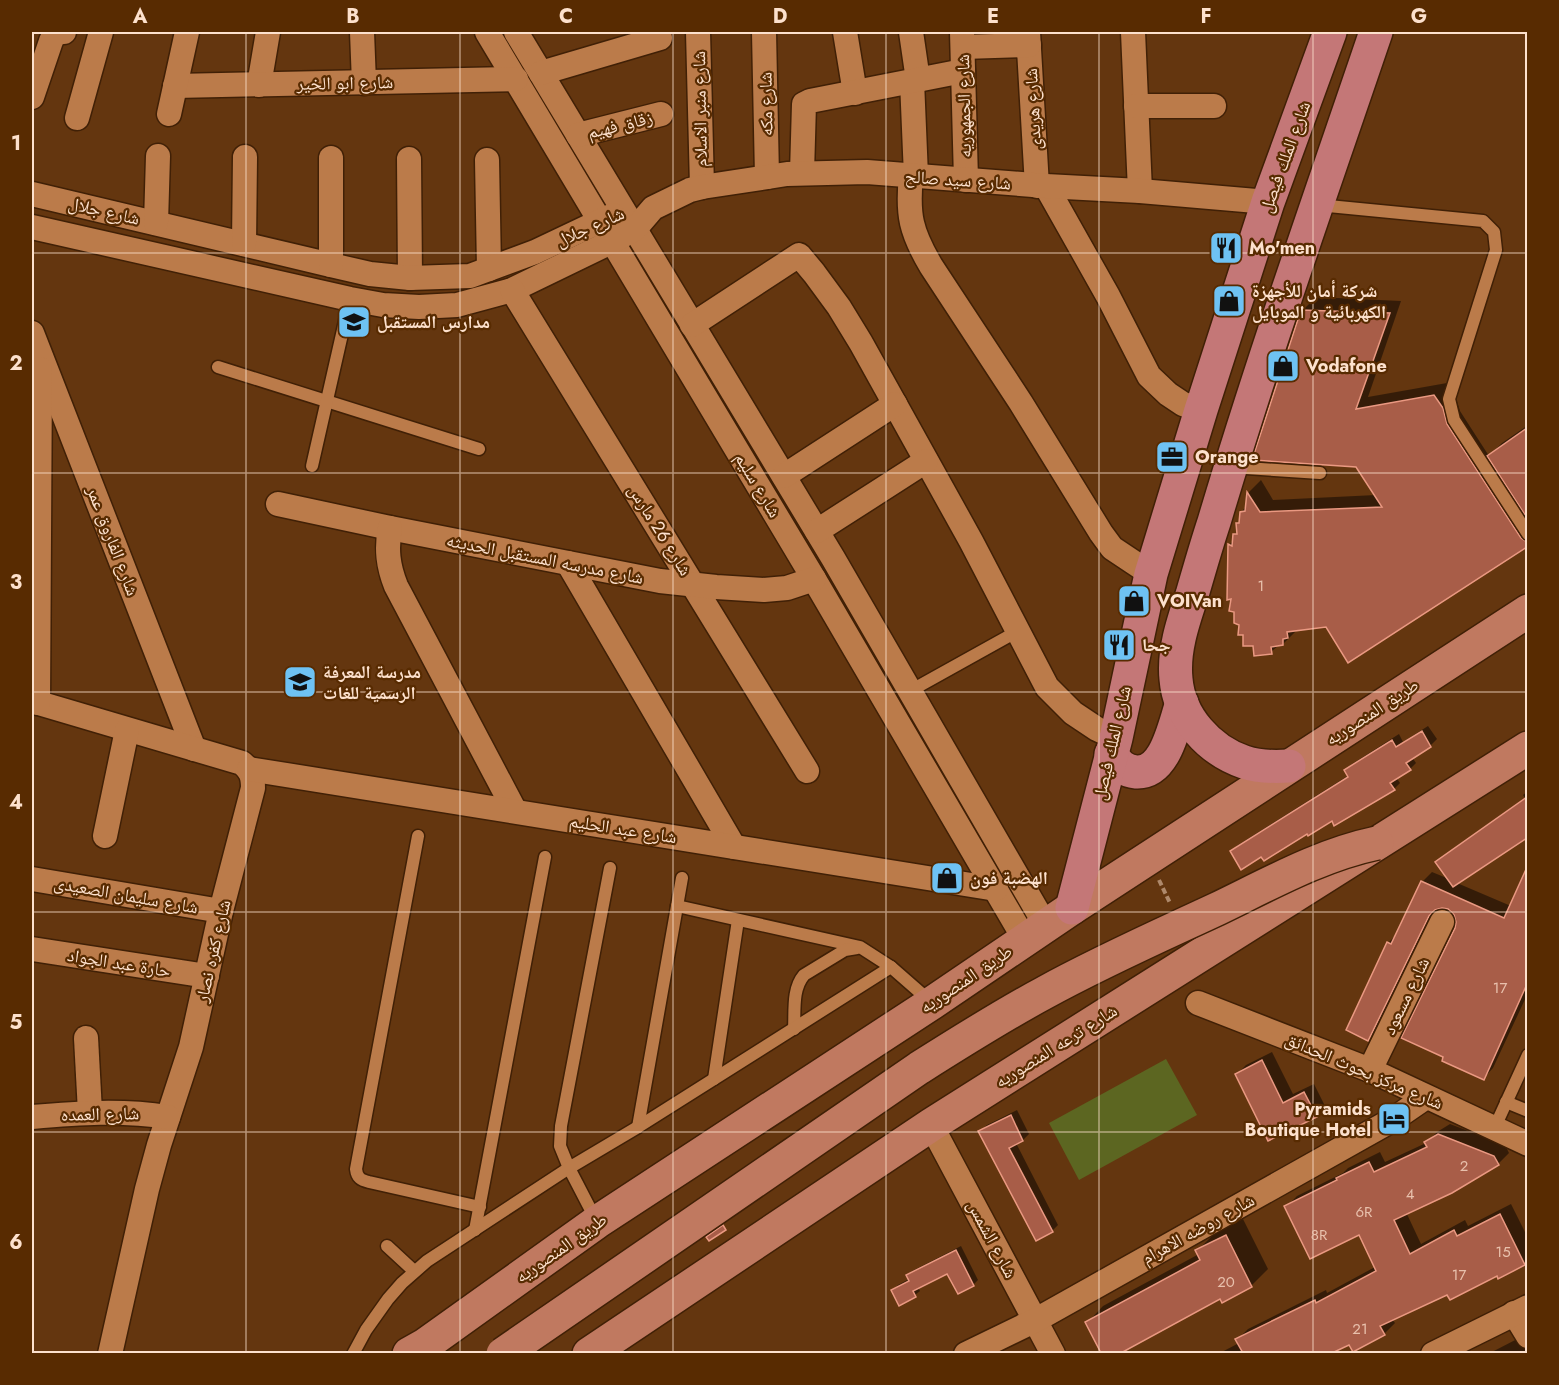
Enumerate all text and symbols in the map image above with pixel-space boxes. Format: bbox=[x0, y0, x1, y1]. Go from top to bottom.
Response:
text: A bbox=[132, 2, 148, 31]
text: B bbox=[346, 2, 360, 31]
text: C bbox=[559, 2, 573, 31]
text: D bbox=[773, 2, 787, 31]
text: E bbox=[987, 2, 999, 31]
text: F bbox=[1200, 2, 1212, 31]
text: G bbox=[1411, 2, 1427, 31]
street label: شارع منبر الاسلام bbox=[686, 51, 714, 167]
street label: شارع الجمهوريه bbox=[950, 54, 978, 158]
street label: شارع هريدى bbox=[1018, 67, 1048, 151]
street label: شارع ابو الخير bbox=[296, 69, 393, 97]
street label: شارع مكه bbox=[752, 72, 780, 136]
street label: شارع الملك فيصل bbox=[1253, 98, 1317, 216]
street label: زقاق فهيم bbox=[585, 104, 655, 146]
text: 1 bbox=[11, 129, 21, 158]
street label: شارع سيد صالح bbox=[904, 163, 1012, 197]
street label: شارع جلال bbox=[66, 190, 142, 232]
street label: شارع جلال bbox=[551, 200, 629, 254]
restaurant icon: Mo'men bbox=[1208, 230, 1244, 266]
place label: Mo'men bbox=[1249, 235, 1315, 261]
place label: شركة أمان للأجهزة الكهربائية و الموبايل bbox=[1252, 278, 1386, 325]
shop icon: شركة أمان للأجهزة الكهربائية و الموبايل bbox=[1211, 283, 1247, 319]
school or university icon: مدارس المستقبل bbox=[336, 304, 372, 340]
place label: مدارس المستقبل bbox=[377, 309, 490, 335]
shop icon: Vodafone bbox=[1265, 348, 1301, 384]
text: 2 bbox=[9, 349, 23, 378]
place label: Vodafone bbox=[1305, 353, 1387, 379]
office icon: Orange bbox=[1154, 439, 1190, 475]
place label: Orange bbox=[1195, 444, 1259, 470]
street label: شارع سليم bbox=[728, 448, 788, 522]
street label: شارع 26 مارس bbox=[622, 479, 698, 581]
street label: شارع الفاروق عمر bbox=[80, 482, 146, 600]
street label: شارع مدرسه المستقبل الحديثه bbox=[444, 527, 646, 591]
text: 3 bbox=[10, 568, 22, 597]
house number: 1 bbox=[1258, 575, 1264, 597]
shop icon: VOIVan bbox=[1116, 583, 1152, 619]
place label: VOIVan bbox=[1156, 588, 1222, 614]
restaurant icon: جحا bbox=[1101, 627, 1137, 663]
place label: جحا bbox=[1142, 632, 1171, 658]
place label: مدرسة المعرفة الرسمية للغات bbox=[323, 659, 421, 706]
school or university icon: مدرسة المعرفة الرسمية للغات bbox=[282, 664, 318, 700]
street label: طريق المنصوريه bbox=[1320, 672, 1424, 752]
street label: شارع الملك فيصل bbox=[1086, 683, 1138, 803]
text: 4 bbox=[9, 788, 23, 817]
street label: شارع عبد الحليم bbox=[567, 808, 679, 850]
shop icon: الهضبة فون bbox=[929, 860, 965, 896]
place label: الهضبة فون bbox=[970, 865, 1048, 891]
street label: شارع سليمان الصعيدى bbox=[52, 870, 200, 920]
street label: شارع كفره نصار bbox=[188, 897, 237, 1006]
street label: طريق المنصوريه bbox=[914, 938, 1018, 1020]
street label: حارة عبد الجواد bbox=[65, 942, 173, 984]
street label: شارع مسعود bbox=[1376, 953, 1436, 1039]
house number: 17 bbox=[1493, 977, 1507, 999]
street label: شارع ترعه المنصوريه bbox=[990, 998, 1122, 1094]
text: 5 bbox=[10, 1008, 23, 1037]
street label: شارع مركز بحوث الحدائق bbox=[1281, 1026, 1447, 1116]
place label: Pyramids Boutique Hotel bbox=[1245, 1096, 1371, 1143]
street label: شارع العمده bbox=[61, 1100, 139, 1128]
hotel icon: Pyramids Boutique Hotel bbox=[1376, 1101, 1412, 1137]
house number: 2 bbox=[1460, 1155, 1468, 1177]
house number: 4 bbox=[1406, 1183, 1415, 1205]
street label: شارع روضه الاهرام bbox=[1137, 1187, 1259, 1271]
street label: شارع الشمس bbox=[960, 1195, 1024, 1283]
house number: 6R bbox=[1355, 1201, 1373, 1223]
street label: طريق المنصوريه bbox=[510, 1207, 612, 1289]
house number: 8R bbox=[1311, 1224, 1328, 1246]
text: 6 bbox=[9, 1228, 23, 1257]
house number: 15 bbox=[1495, 1241, 1511, 1263]
house number: 17 bbox=[1452, 1264, 1466, 1286]
house number: 20 bbox=[1217, 1271, 1235, 1293]
house number: 21 bbox=[1352, 1318, 1368, 1340]

